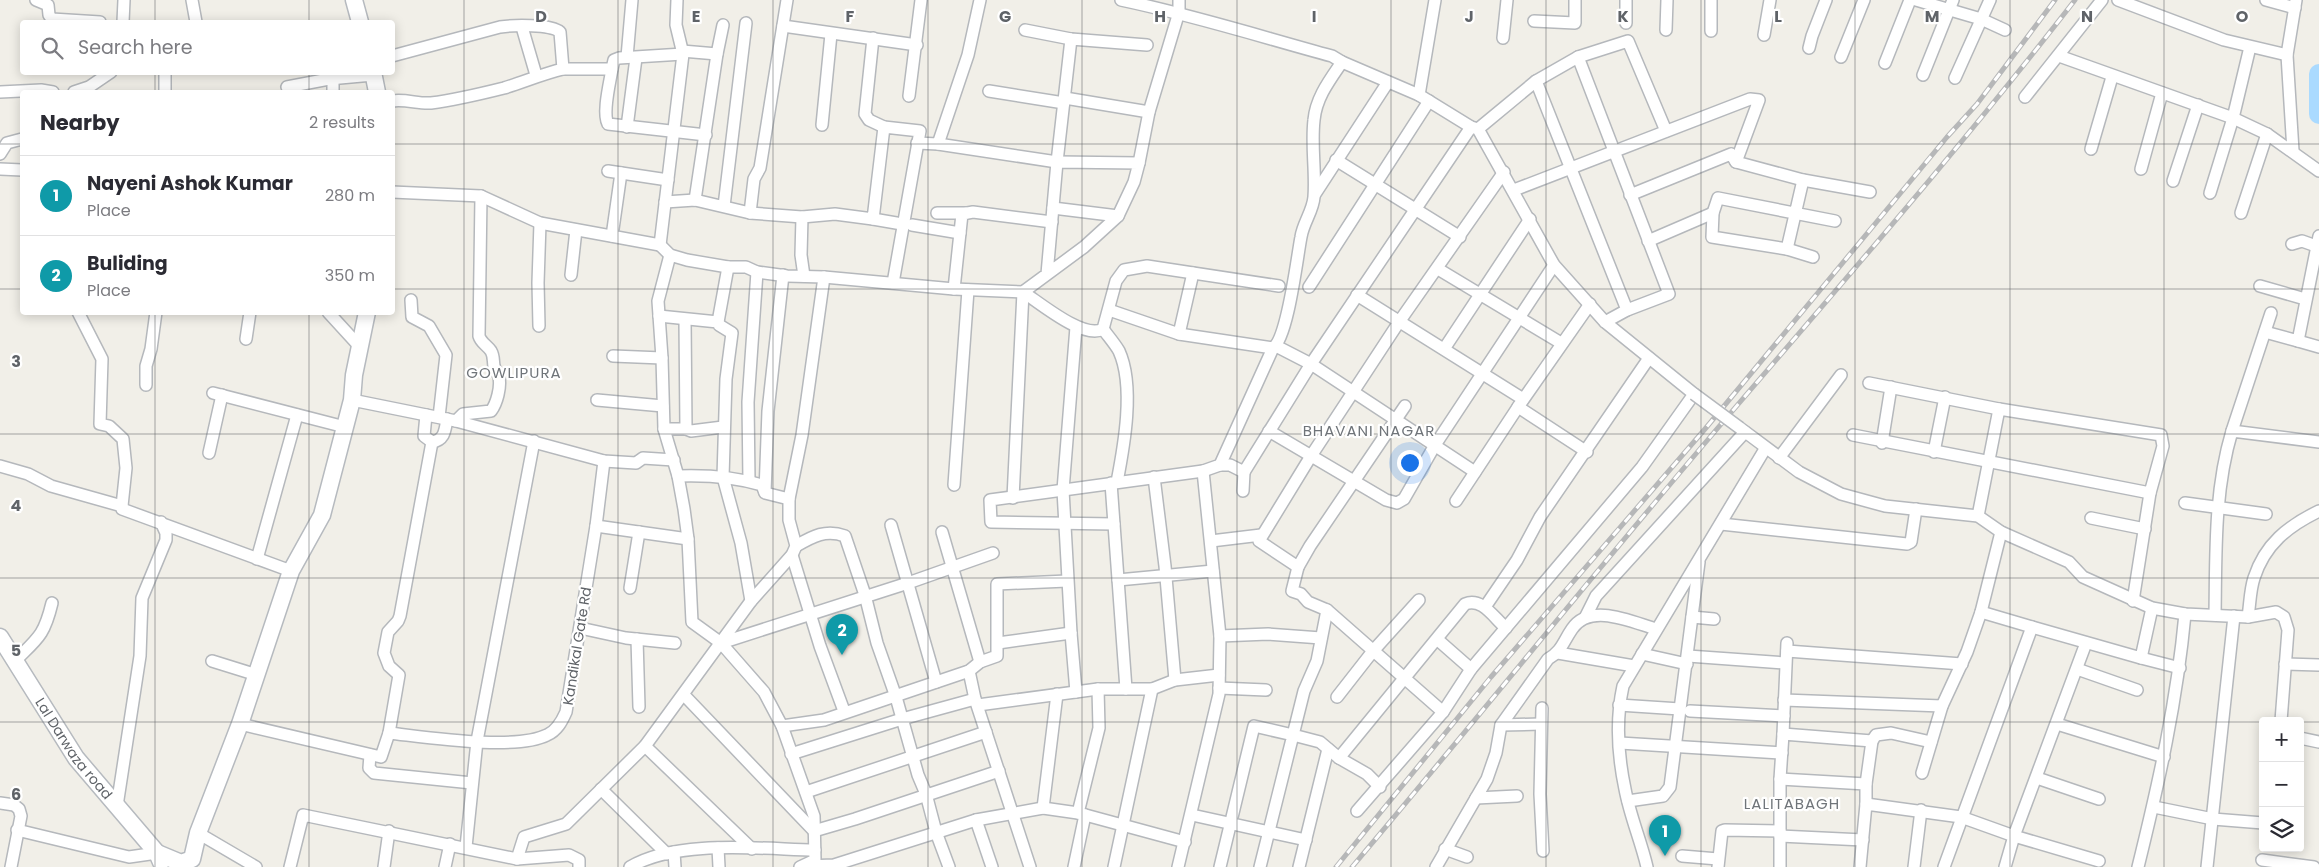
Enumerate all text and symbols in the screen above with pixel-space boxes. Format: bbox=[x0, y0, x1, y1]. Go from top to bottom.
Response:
text: D bbox=[535, 5, 547, 28]
text: E bbox=[692, 5, 700, 28]
text: F bbox=[846, 5, 855, 28]
text: G bbox=[999, 5, 1011, 28]
text: H bbox=[1154, 5, 1166, 28]
text: I bbox=[1312, 5, 1316, 28]
text: J bbox=[1464, 5, 1474, 28]
text: K bbox=[1617, 5, 1629, 28]
text: L bbox=[1774, 5, 1782, 28]
text: M bbox=[1925, 5, 1939, 28]
text: N bbox=[2081, 5, 2093, 28]
text: O bbox=[2236, 5, 2249, 28]
search box bbox=[20, 20, 395, 75]
icon: search bbox=[38, 34, 66, 62]
text: Search here bbox=[78, 34, 192, 61]
text: Nearby bbox=[40, 108, 120, 137]
text: 2 results bbox=[309, 111, 375, 134]
text: Nayeni Ashok Kumar bbox=[87, 170, 293, 197]
text: 1 bbox=[53, 184, 59, 207]
text: 280 m bbox=[325, 184, 375, 207]
text: Place bbox=[87, 199, 131, 222]
text: Buliding bbox=[87, 250, 168, 277]
text: 2 bbox=[51, 264, 61, 287]
text: 350 m bbox=[325, 264, 375, 287]
text: Place bbox=[87, 279, 131, 302]
text: 3 bbox=[11, 350, 21, 373]
district label: GOWLIPURA bbox=[466, 362, 562, 383]
district label: BHAVANI NAGAR bbox=[1303, 420, 1435, 441]
your location bbox=[1397, 450, 1423, 476]
text: 4 bbox=[11, 494, 22, 517]
street label: Kandikal Gate Rd bbox=[558, 585, 596, 707]
pin: 2 bbox=[826, 614, 858, 655]
text: 5 bbox=[11, 639, 21, 662]
street label: Lal Darwaza road bbox=[31, 694, 117, 804]
map controls bbox=[2259, 717, 2304, 852]
button: + bbox=[2259, 717, 2304, 762]
button: − bbox=[2259, 762, 2304, 807]
text: 6 bbox=[11, 783, 21, 806]
district label: LALITABAGH bbox=[1744, 793, 1840, 814]
button: layers bbox=[2259, 807, 2304, 852]
pin: 1 bbox=[1649, 815, 1681, 856]

